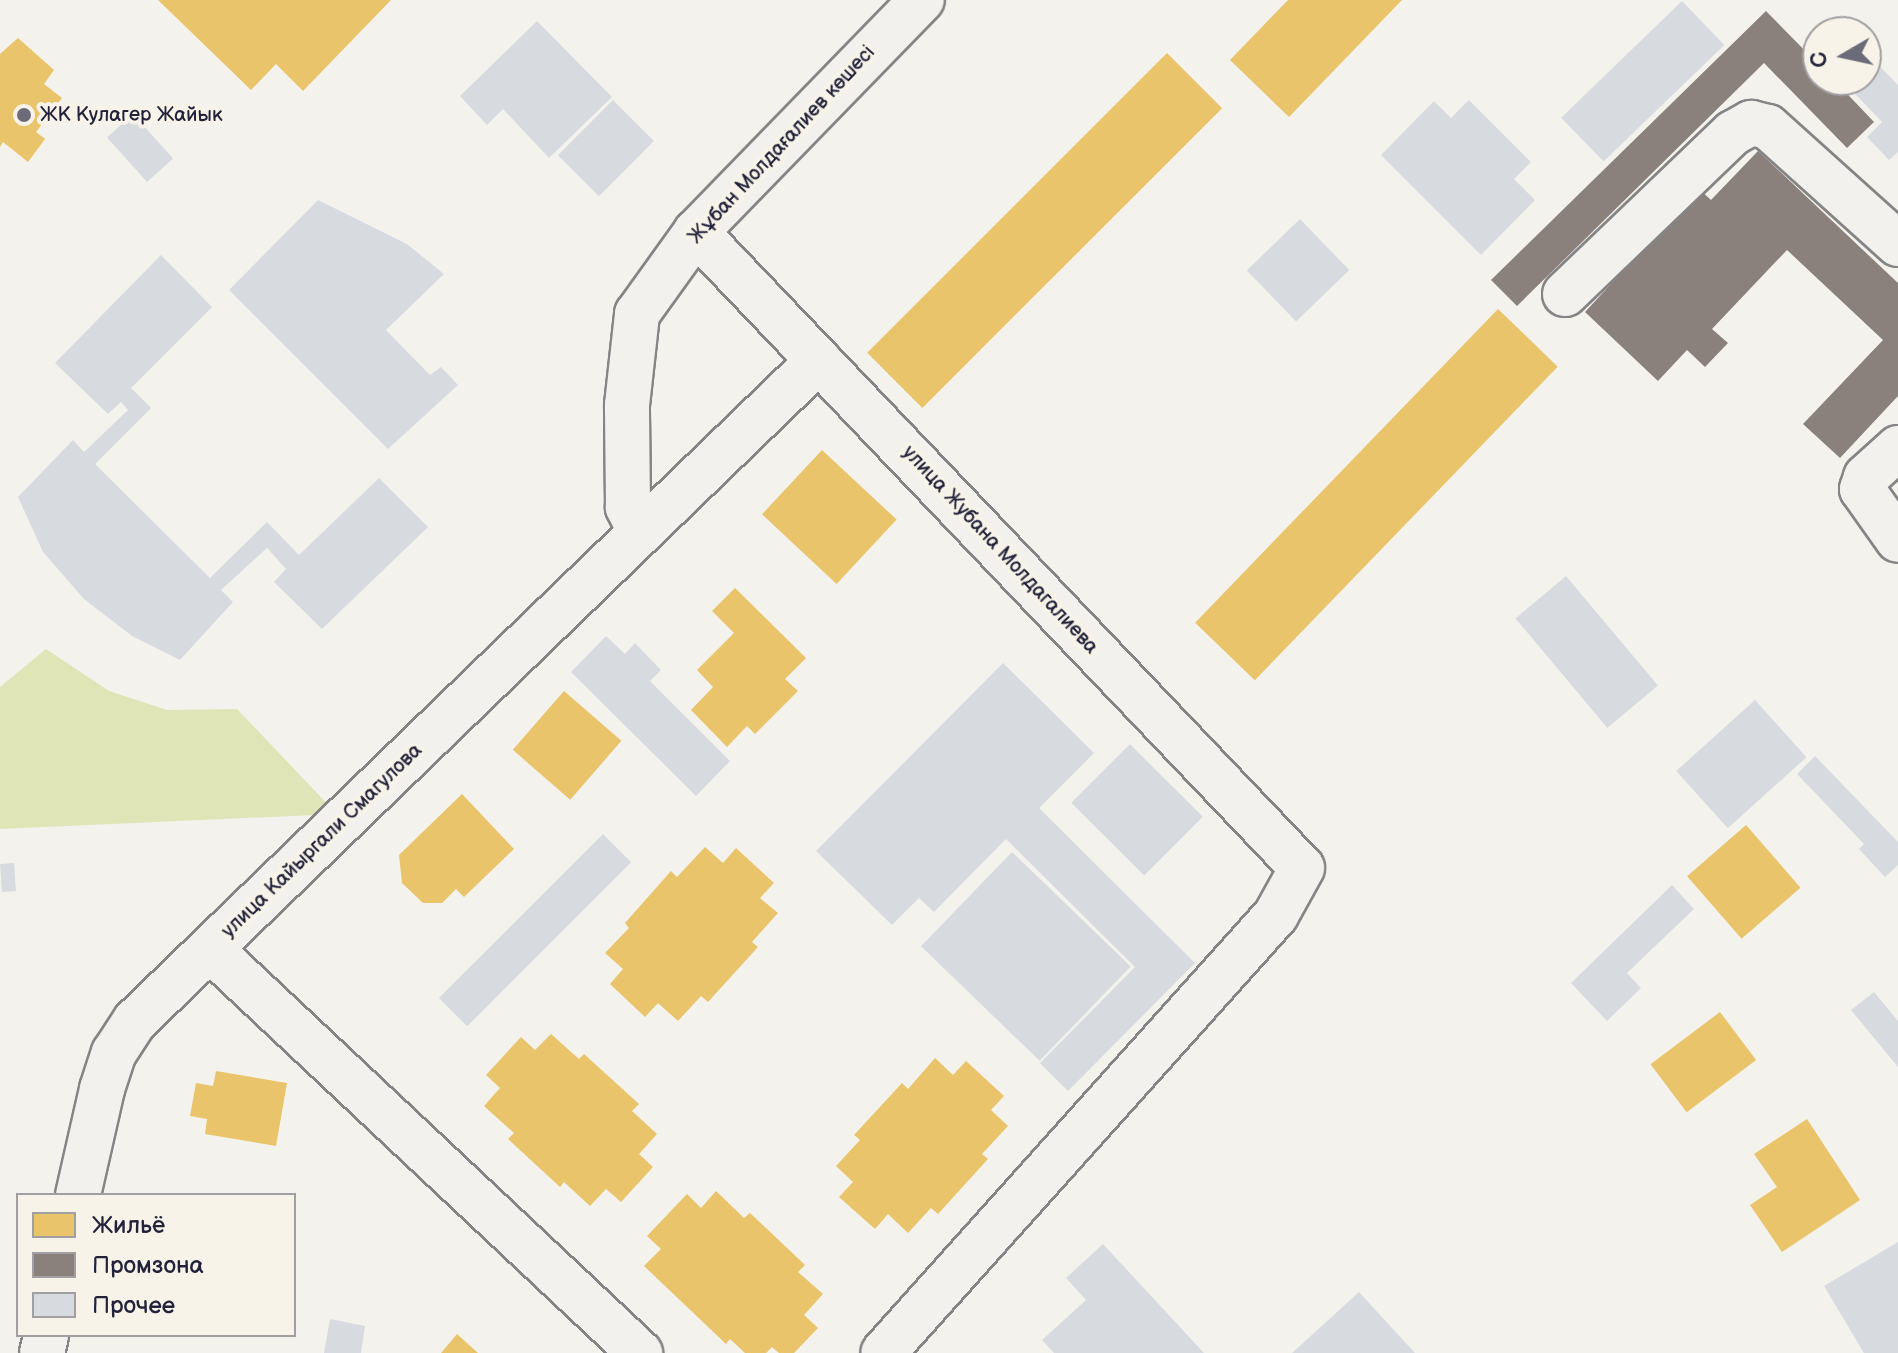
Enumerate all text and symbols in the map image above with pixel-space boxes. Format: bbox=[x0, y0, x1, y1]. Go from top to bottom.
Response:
north arrow bbox=[1802, 16, 1882, 96]
street label: Жұбан Молдағалиев көшесі bbox=[684, 41, 880, 249]
text: С bbox=[1805, 50, 1834, 69]
place label: ЖК Кулагер Жайык bbox=[40, 103, 223, 127]
marker: ЖК Кулагер Жайык bbox=[15, 106, 33, 124]
street label: улица Жубана Молдагалиева bbox=[897, 441, 1103, 659]
street label: улица Кайыргали Смагулова bbox=[217, 739, 427, 943]
legend bbox=[16, 1193, 296, 1337]
text: Жильё bbox=[92, 1211, 165, 1240]
text: Промзона bbox=[92, 1251, 204, 1280]
text: Прочее bbox=[92, 1291, 175, 1320]

